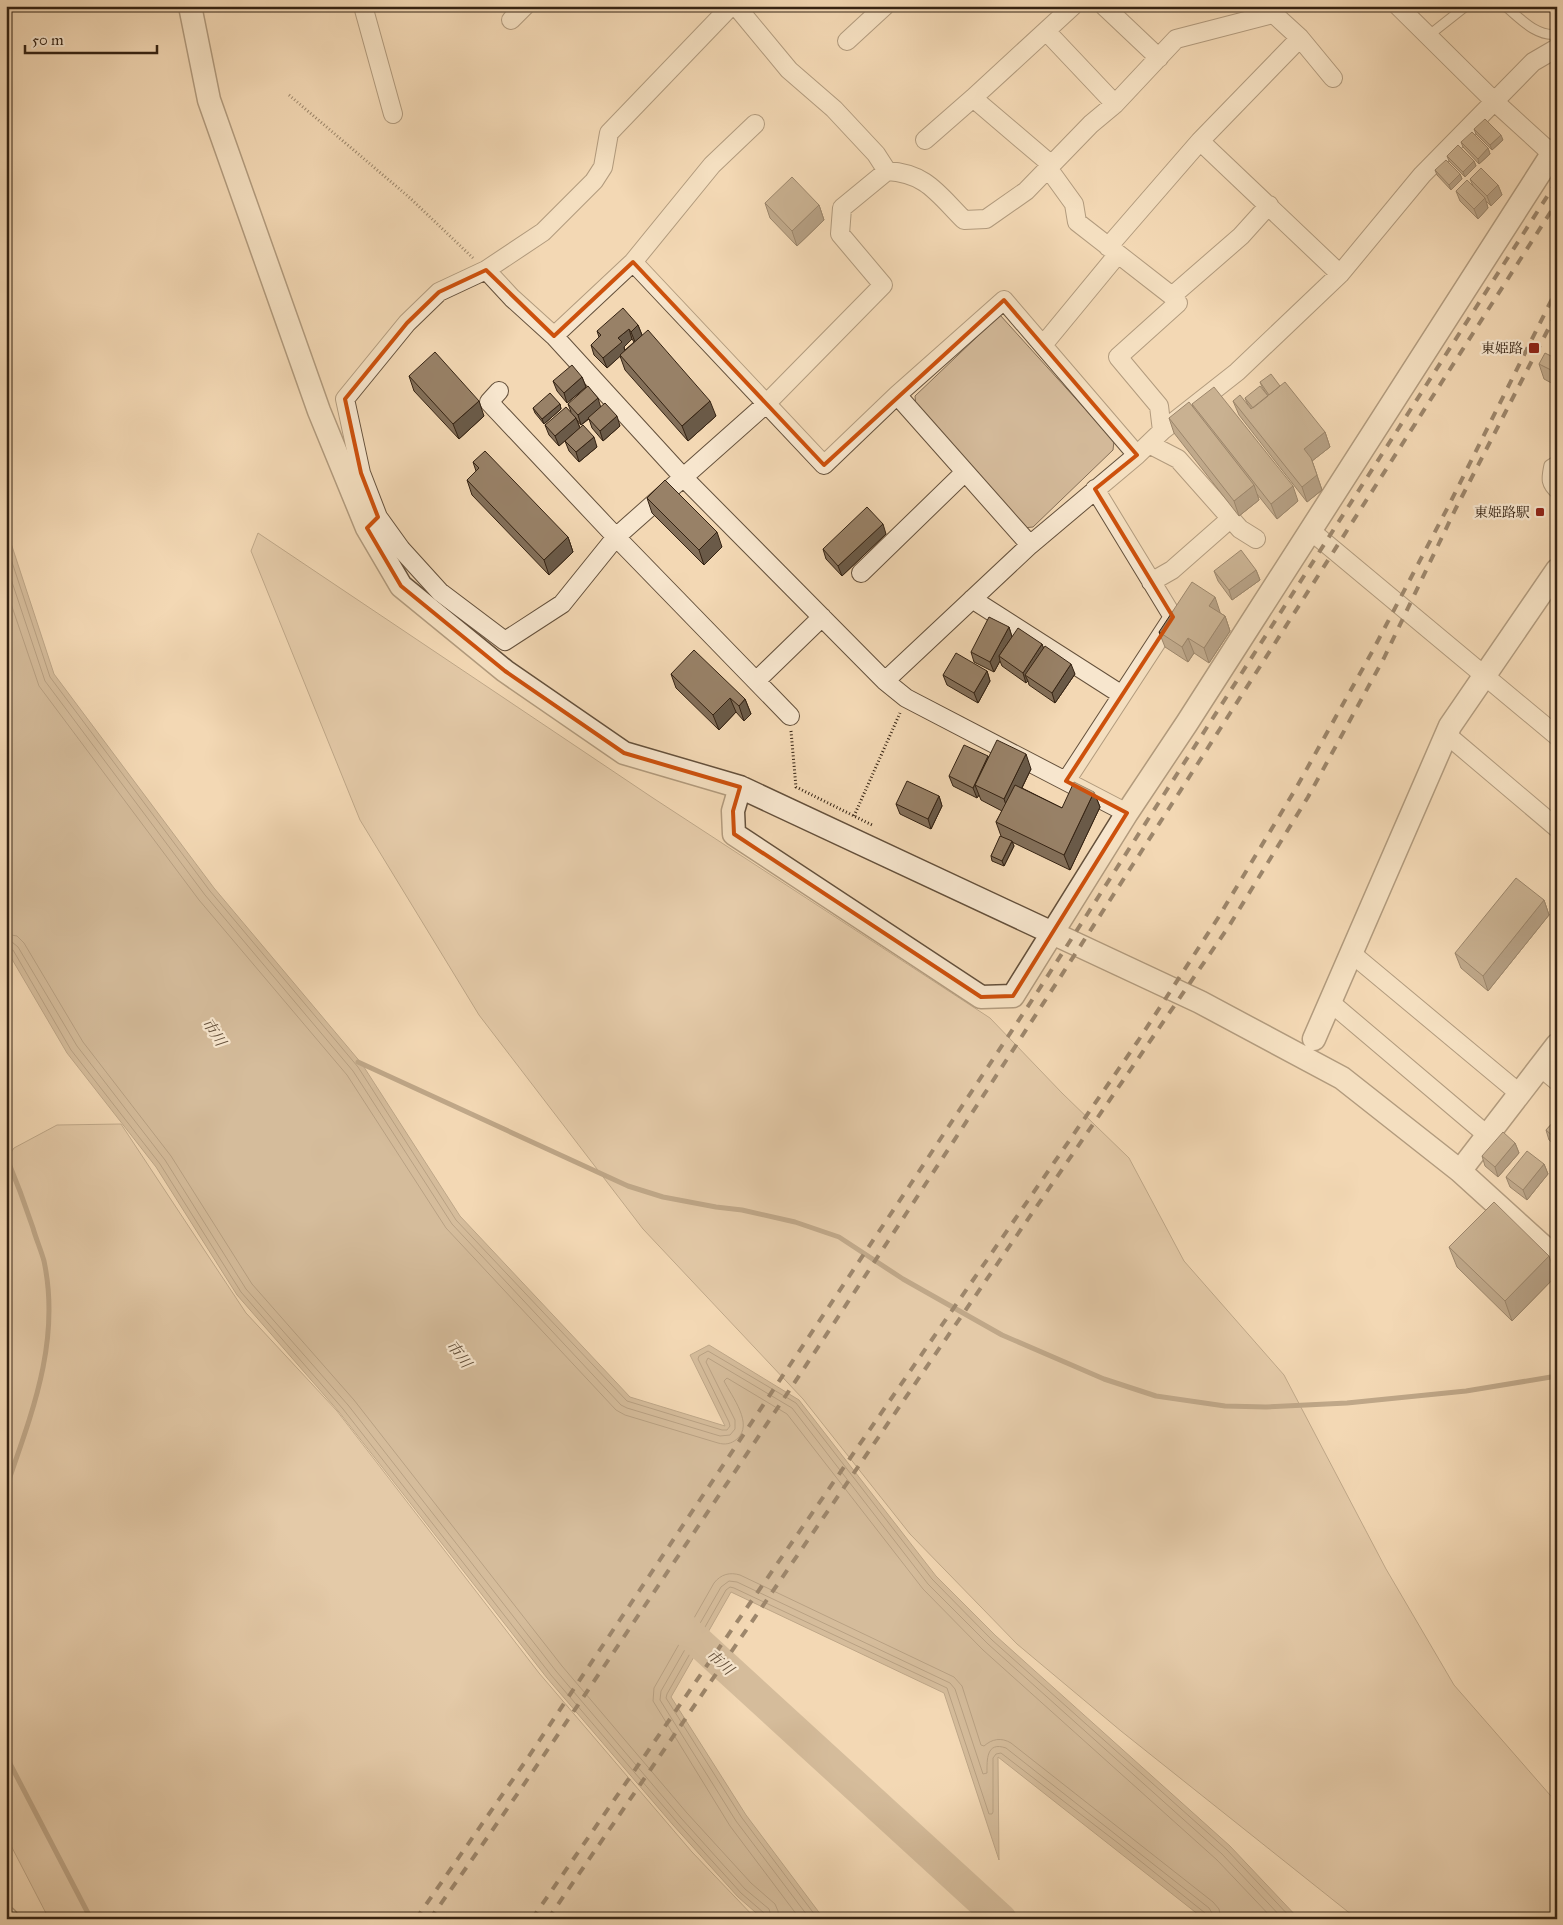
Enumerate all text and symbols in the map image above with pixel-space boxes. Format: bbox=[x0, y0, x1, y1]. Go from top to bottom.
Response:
scale bar bbox=[25, 22, 158, 54]
text: 50 m bbox=[32, 31, 64, 49]
place label: 東姫路 bbox=[1481, 340, 1523, 357]
marker: 東姫路 bbox=[1527, 341, 1541, 355]
place label: 東姫路駅 bbox=[1474, 504, 1530, 521]
marker: 東姫路駅 bbox=[1534, 506, 1546, 518]
water label: 市川 bbox=[198, 1015, 231, 1051]
water label: 市川 bbox=[443, 1337, 476, 1373]
water label: 市川 bbox=[703, 1645, 739, 1680]

